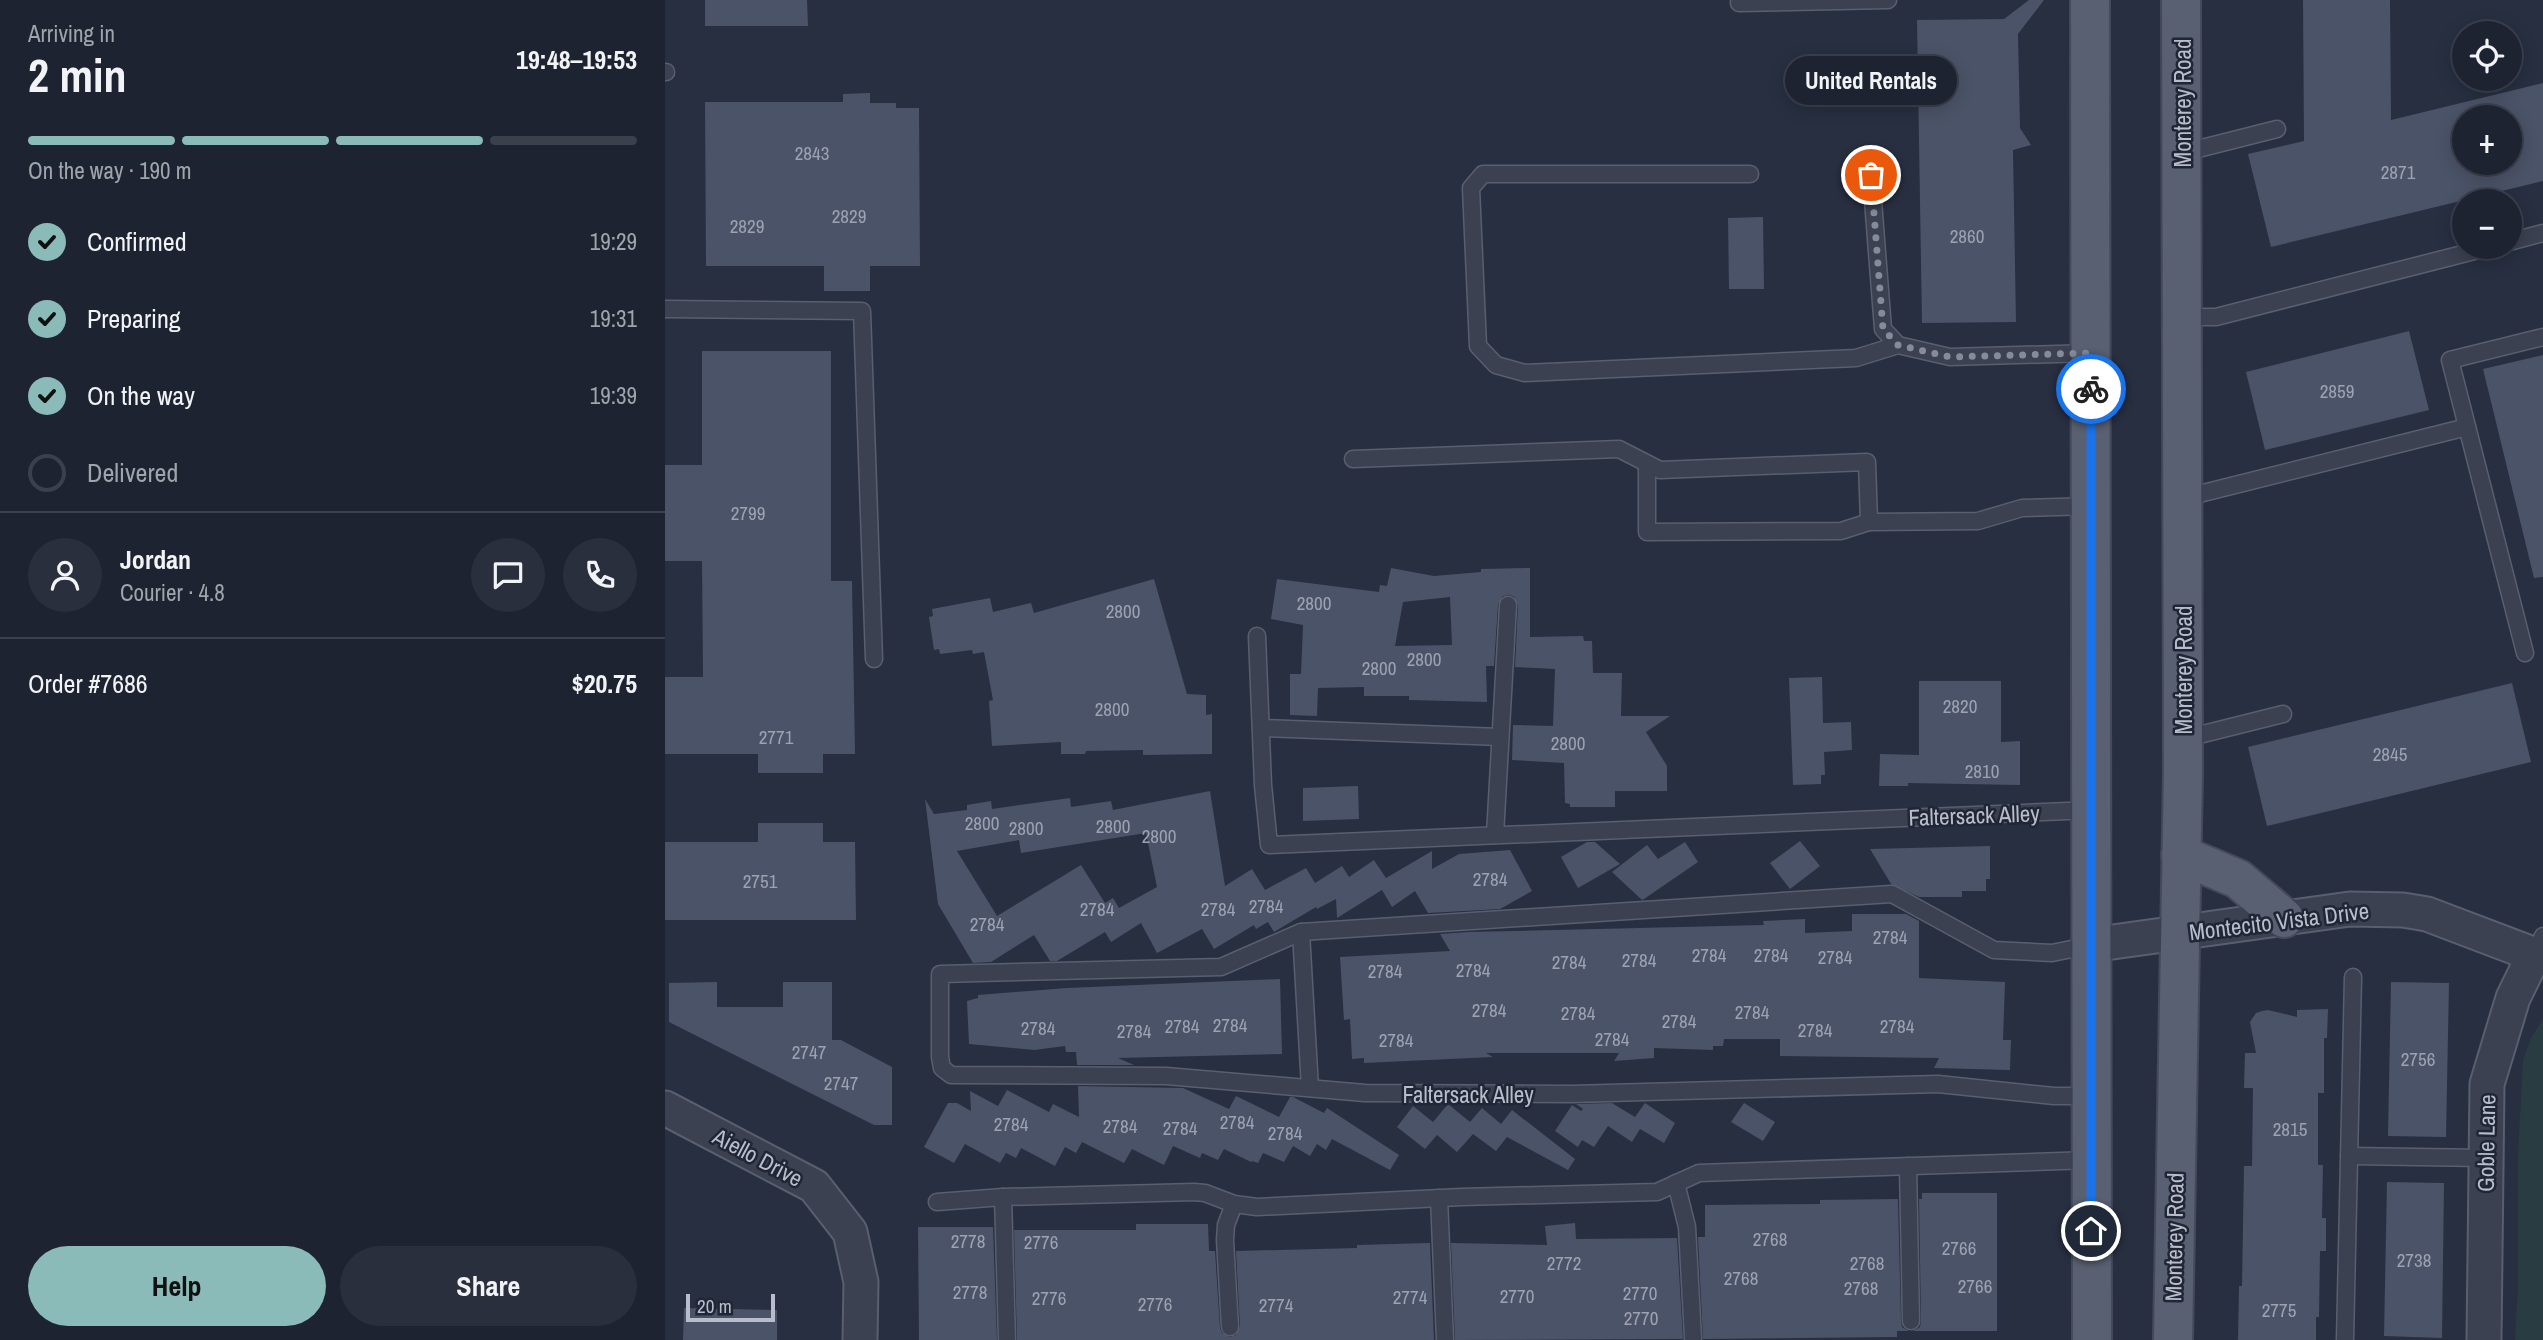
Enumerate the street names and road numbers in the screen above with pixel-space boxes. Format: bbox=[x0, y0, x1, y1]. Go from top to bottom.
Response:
street label: Monterey Road bbox=[2167, 39, 2198, 167]
street label: Monterey Road bbox=[2168, 606, 2199, 734]
street label: Faltersack Alley bbox=[1908, 797, 2041, 833]
street label: Montecito Vista Drive bbox=[2187, 895, 2371, 947]
street label: Faltersack Alley bbox=[1402, 1079, 1534, 1110]
street label: Goble Lane bbox=[2470, 1094, 2502, 1192]
street label: Aiello Drive bbox=[707, 1120, 808, 1194]
street label: Monterey Road bbox=[2157, 1172, 2191, 1302]

